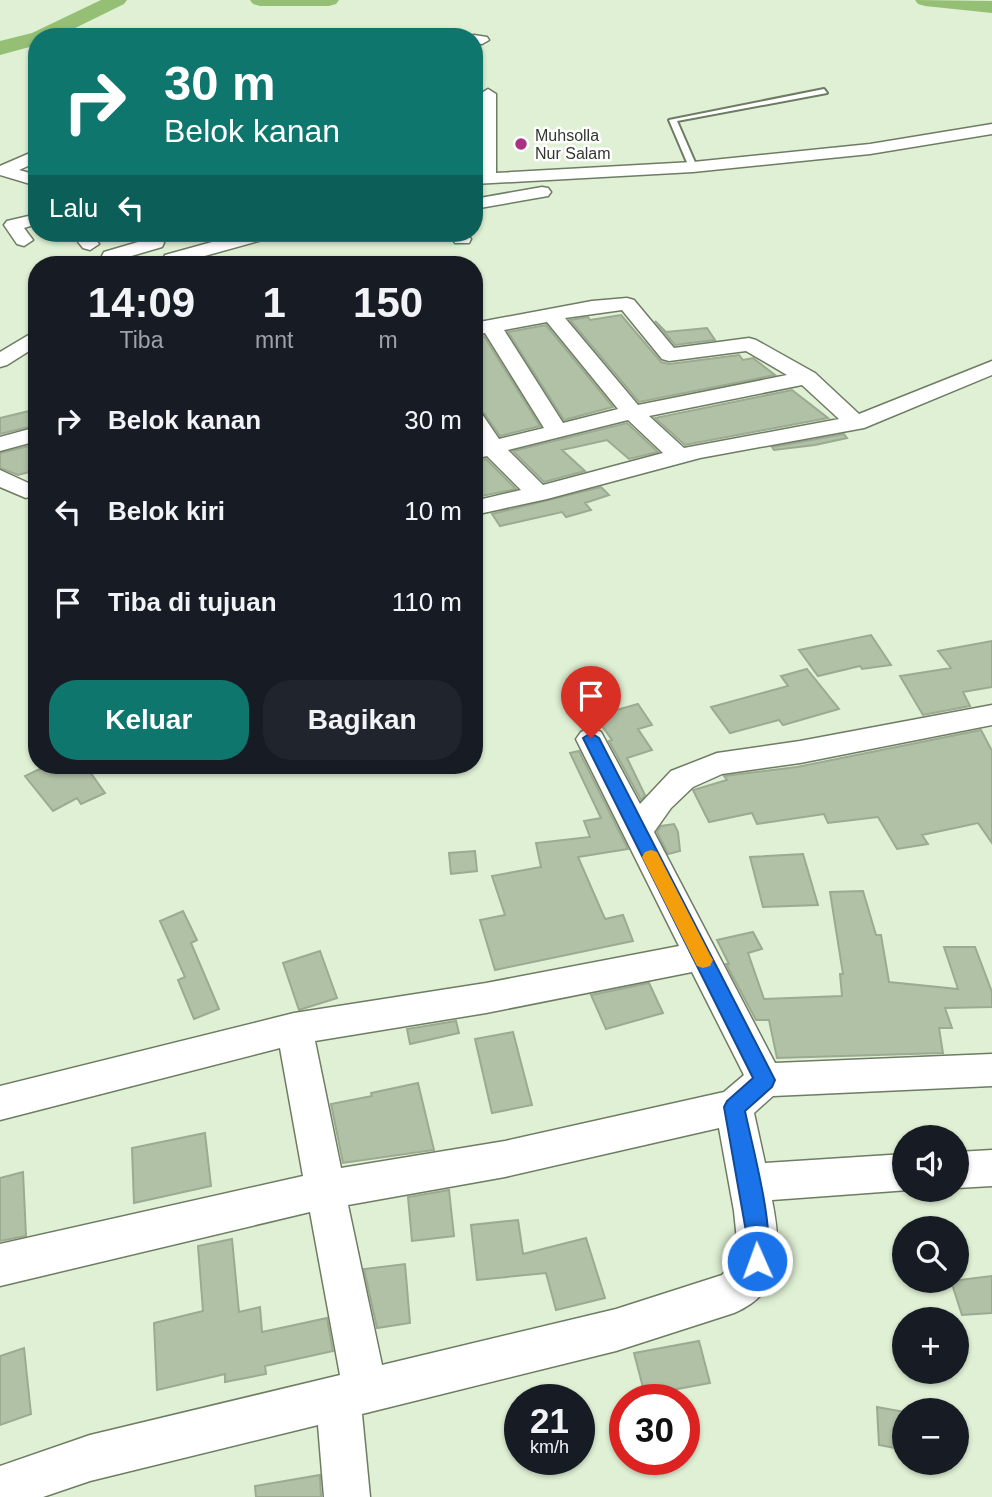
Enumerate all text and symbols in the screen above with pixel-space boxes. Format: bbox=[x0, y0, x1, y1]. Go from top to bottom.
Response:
icon: right bbox=[49, 56, 140, 147]
text: 30 m bbox=[164, 56, 276, 110]
text: Belok kanan bbox=[164, 113, 340, 149]
place label: Muhsolla Nur Salam bbox=[535, 127, 611, 162]
marker: Muhsolla Nur Salam bbox=[513, 136, 529, 152]
icon: left bbox=[112, 189, 150, 227]
text: Lalu bbox=[49, 193, 98, 223]
text: 14:09 bbox=[88, 279, 195, 326]
text: 1 bbox=[262, 279, 286, 326]
text: 150 bbox=[353, 279, 423, 326]
text: Tiba bbox=[120, 327, 163, 353]
text: mnt bbox=[255, 327, 293, 353]
text: m bbox=[379, 327, 398, 353]
icon: right bbox=[49, 402, 87, 440]
text: Belok kanan bbox=[108, 405, 261, 435]
text: 30 m bbox=[404, 405, 462, 435]
icon: left bbox=[49, 493, 87, 531]
text: Belok kiri bbox=[108, 496, 225, 526]
text: 10 m bbox=[404, 496, 462, 526]
icon: arrive bbox=[49, 584, 87, 622]
text: Tiba di tujuan bbox=[108, 587, 277, 617]
text: 110 m bbox=[392, 587, 462, 617]
pin bbox=[561, 666, 621, 738]
icon: arrive bbox=[572, 677, 610, 715]
button: Keluar bbox=[49, 680, 249, 760]
button: Bagikan bbox=[263, 680, 462, 760]
map controls bbox=[892, 1125, 969, 1475]
button: sound bbox=[892, 1125, 969, 1202]
button: search bbox=[892, 1216, 969, 1293]
position arrow bbox=[720, 1224, 794, 1298]
button: + bbox=[892, 1307, 969, 1384]
speed limit sign: 30 bbox=[609, 1384, 700, 1475]
button: − bbox=[892, 1398, 969, 1475]
text: 21 bbox=[530, 1401, 569, 1440]
text: km/h bbox=[530, 1437, 569, 1457]

